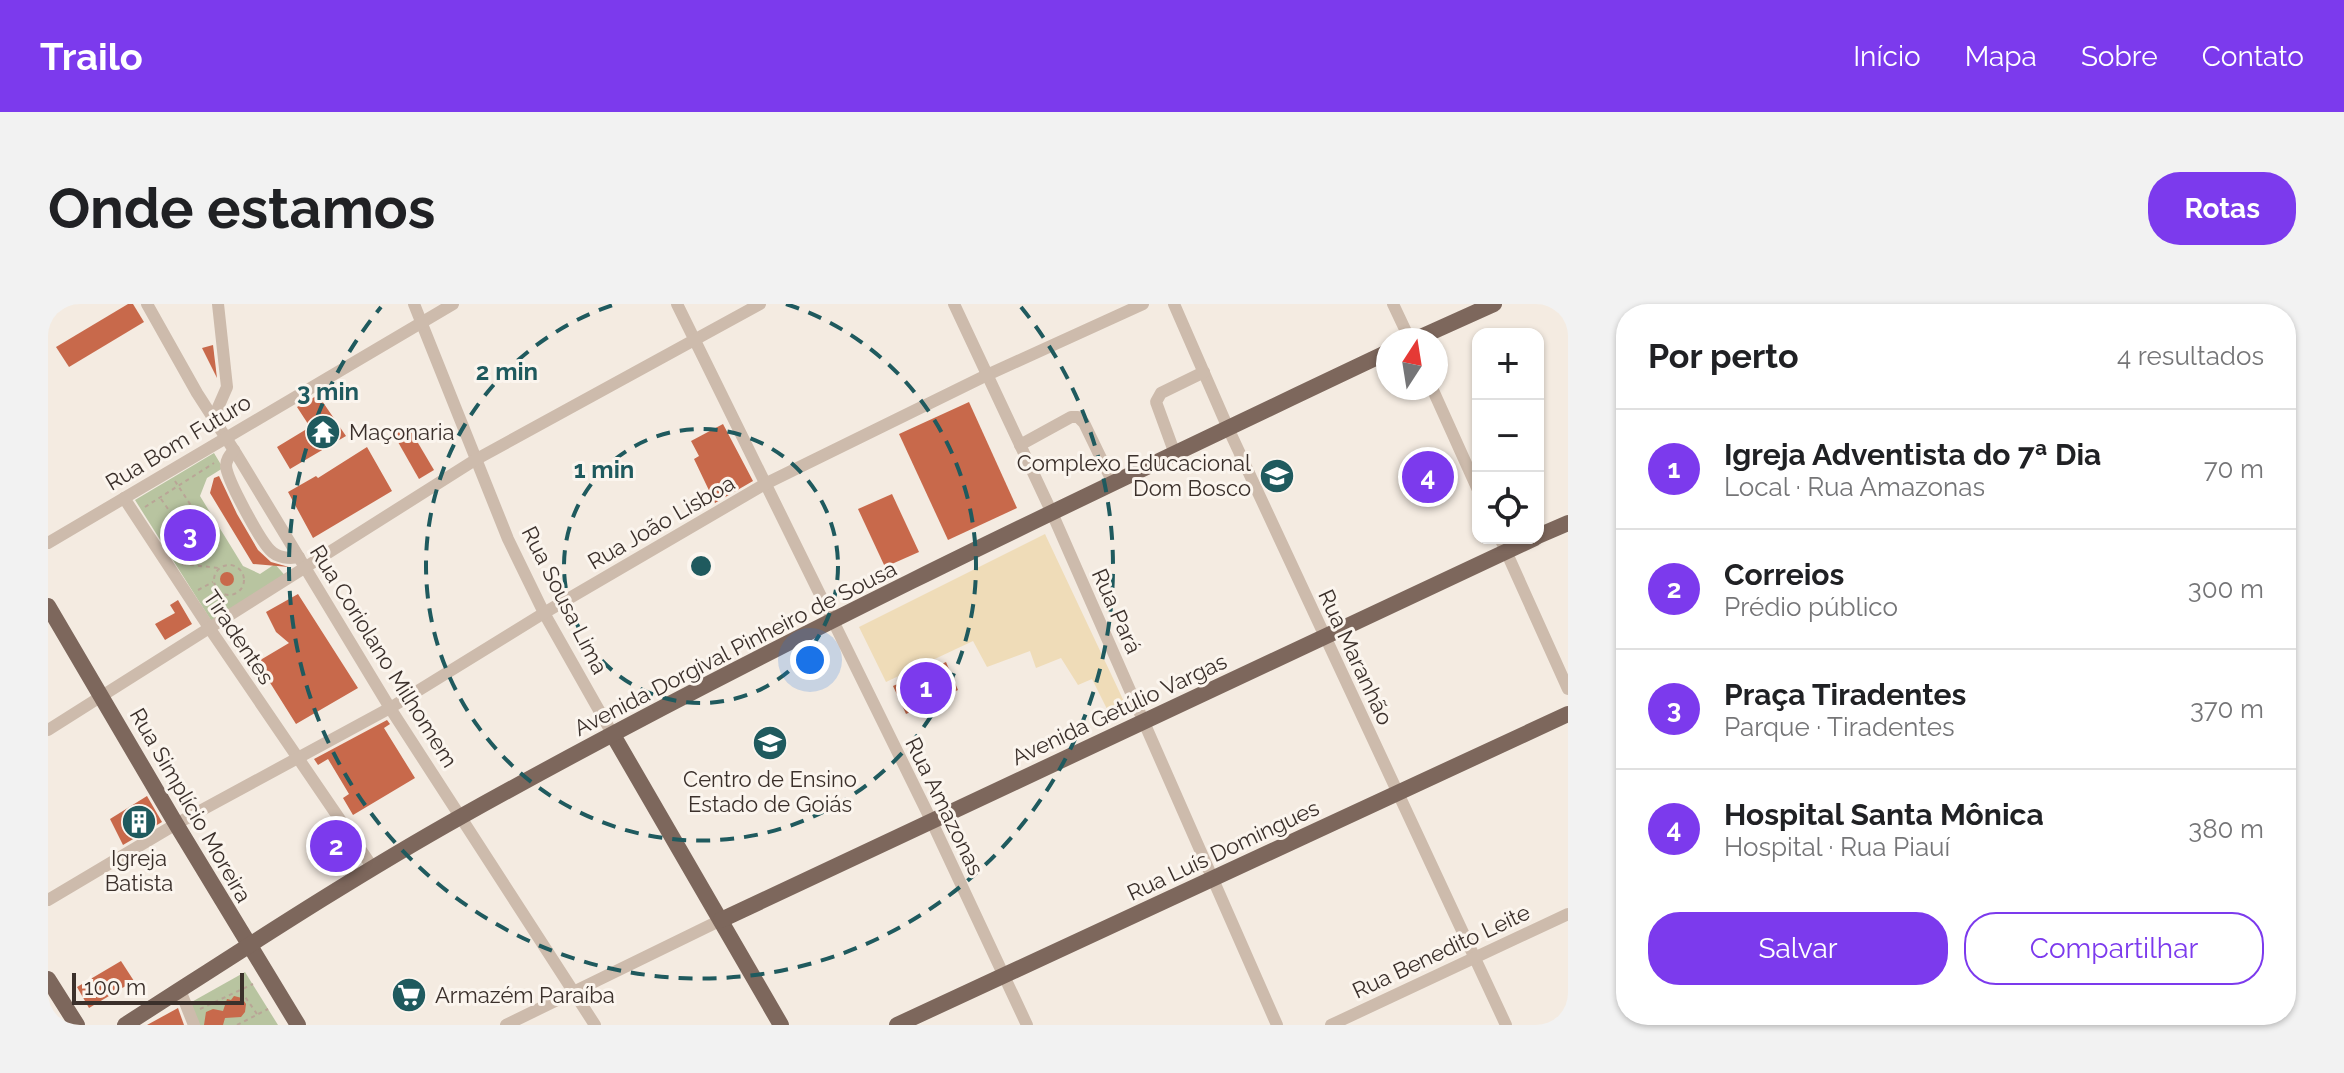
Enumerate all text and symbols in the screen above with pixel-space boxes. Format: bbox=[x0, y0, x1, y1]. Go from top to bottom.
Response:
text: Trailo bbox=[40, 34, 143, 79]
text: Início bbox=[1853, 40, 1921, 73]
text: Mapa bbox=[1965, 40, 2037, 73]
text: Sobre bbox=[2081, 40, 2158, 73]
text: Contato bbox=[2202, 40, 2304, 73]
button: Rotas bbox=[2148, 172, 2296, 245]
text: Onde estamos bbox=[48, 175, 435, 241]
north arrow bbox=[1376, 328, 1448, 400]
map controls bbox=[1472, 328, 1544, 544]
button: + bbox=[1472, 328, 1544, 400]
text: Por perto bbox=[1648, 336, 1799, 376]
text: 4 resultados bbox=[2117, 341, 2264, 371]
text: 2 min bbox=[476, 357, 538, 386]
text: 3 min bbox=[297, 377, 359, 406]
street label: Rua Bom Futuro bbox=[101, 388, 255, 496]
button: − bbox=[1472, 400, 1544, 472]
temple icon: Maçonaria bbox=[304, 413, 342, 451]
place label: Maçonaria bbox=[349, 419, 455, 445]
text: Igreja Adventista do 7ª Dia bbox=[1724, 437, 2101, 472]
pin: 4 bbox=[1402, 447, 1454, 507]
place label: Complexo Educacional Dom Bosco bbox=[1017, 450, 1251, 501]
text: 1 bbox=[1668, 454, 1680, 484]
text: 70 m bbox=[2204, 454, 2264, 484]
text: 1 min bbox=[574, 455, 634, 484]
school or university icon: Complexo Educacional Dom Bosco bbox=[1258, 457, 1296, 495]
street label: Rua João Lisboa bbox=[583, 469, 739, 575]
button: locate bbox=[1472, 472, 1544, 544]
text: Local · Rua Amazonas bbox=[1724, 472, 1985, 502]
pin: 3 bbox=[164, 505, 216, 565]
street label: Rua Sousa Lima bbox=[517, 522, 613, 678]
street label: Rua Coriolano Milhomem bbox=[305, 540, 463, 772]
centre of rings bbox=[687, 552, 715, 580]
street label: Avenida Dorgival Pinheiro de Sousa bbox=[569, 555, 901, 741]
text: Correios bbox=[1724, 557, 1844, 592]
street label: Rua Pará bbox=[1087, 565, 1147, 657]
text: 2 bbox=[1667, 574, 1681, 604]
text: 300 m bbox=[2188, 574, 2264, 604]
street label: Tiradentes bbox=[198, 585, 280, 689]
street label: Rua Maranhão bbox=[1313, 585, 1399, 729]
text: Prédio público bbox=[1724, 592, 1898, 622]
your location bbox=[790, 640, 830, 680]
street label: Avenida Getúlio Vargas bbox=[1007, 648, 1231, 770]
pin: 1 bbox=[900, 658, 952, 718]
text: Praça Tiradentes bbox=[1724, 677, 1966, 712]
text: 3 bbox=[1667, 694, 1681, 724]
text: 370 m bbox=[2190, 694, 2264, 724]
street label: Rua Simplício Moreira bbox=[125, 703, 257, 907]
text: Parque · Tiradentes bbox=[1724, 712, 1955, 742]
school or university icon: Centro de Ensino Estado de Goiás bbox=[751, 724, 789, 762]
street label: Rua Amazonas bbox=[900, 733, 990, 879]
place label: Centro de Ensino Estado de Goiás bbox=[683, 766, 857, 817]
street label: Rua Luís Domingues bbox=[1123, 794, 1323, 906]
text: Hospital Santa Mônica bbox=[1724, 797, 2044, 832]
building icon: Igreja Batista bbox=[120, 803, 158, 841]
text: 4 bbox=[1667, 814, 1681, 844]
text: 380 m bbox=[2188, 814, 2264, 844]
pin: 2 bbox=[310, 816, 362, 876]
text: Hospital · Rua Piauí bbox=[1724, 832, 1950, 862]
place label: Igreja Batista bbox=[105, 845, 173, 896]
street label: Rua Benedito Leite bbox=[1348, 898, 1534, 1004]
button: Salvar bbox=[1648, 912, 1948, 985]
button: Compartilhar bbox=[1964, 912, 2264, 985]
scale bar bbox=[72, 969, 244, 1005]
text: 100 m bbox=[84, 974, 146, 1000]
supermarket icon: Armazém Paraíba bbox=[390, 976, 428, 1014]
place label: Armazém Paraíba bbox=[435, 982, 615, 1008]

